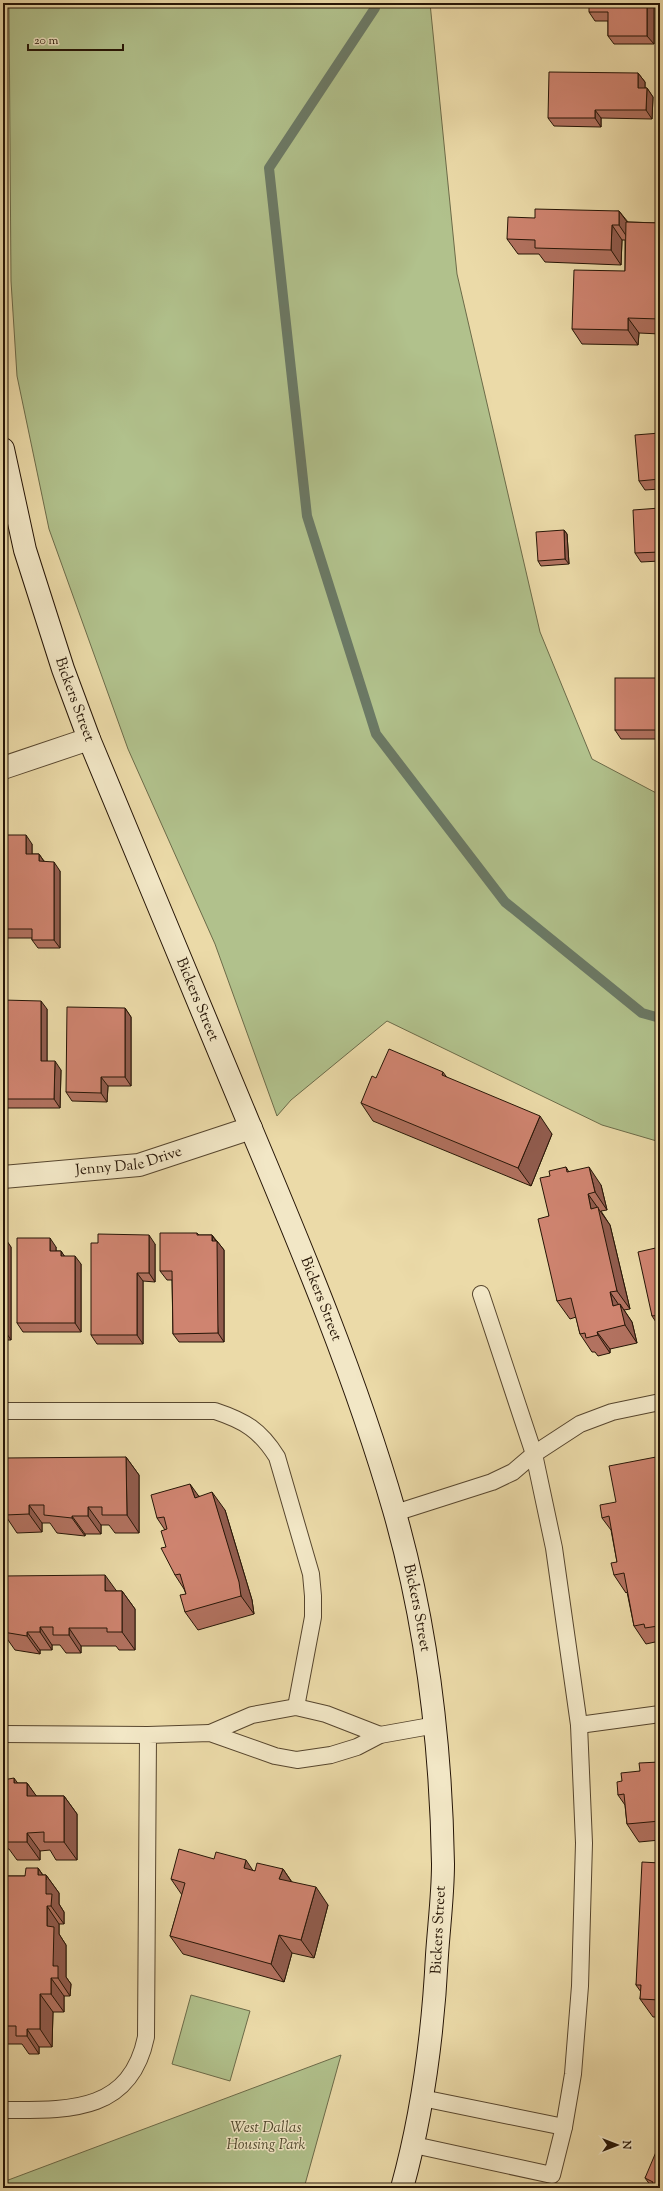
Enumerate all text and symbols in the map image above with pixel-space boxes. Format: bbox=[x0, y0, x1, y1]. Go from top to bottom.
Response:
scale bar bbox=[28, 26, 123, 52]
text: 20 m bbox=[34, 32, 59, 50]
street label: Bickers Street bbox=[49, 655, 100, 745]
street label: Bickers Street bbox=[171, 954, 224, 1044]
street label: Jenny Dale Drive bbox=[74, 1141, 185, 1181]
street label: Bickers Street bbox=[295, 1254, 347, 1344]
street label: Bickers Street bbox=[398, 1562, 436, 1653]
street label: Bickers Street bbox=[426, 1885, 452, 1975]
park label: West Dallas Housing Park bbox=[227, 2118, 306, 2156]
north arrow bbox=[597, 2125, 637, 2165]
text: N bbox=[618, 2140, 634, 2150]

